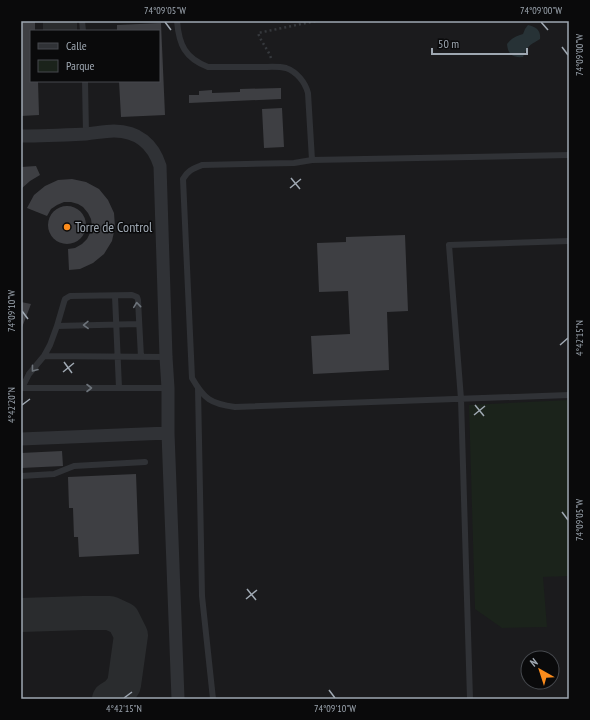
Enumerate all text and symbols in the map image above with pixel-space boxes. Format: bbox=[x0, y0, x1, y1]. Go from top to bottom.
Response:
text: 74°09'05"W bbox=[144, 4, 186, 17]
text: 74°09'00"W bbox=[520, 4, 562, 17]
legend bbox=[30, 30, 160, 82]
scale bar bbox=[432, 30, 527, 56]
text: 74°09'00"W bbox=[573, 34, 586, 76]
text: 50 m bbox=[438, 36, 459, 51]
text: Calle bbox=[66, 38, 87, 53]
text: Parque bbox=[66, 58, 95, 73]
place label: Torre de Control bbox=[75, 218, 153, 236]
marker: Torre de Control bbox=[62, 222, 72, 232]
text: 74°09'10"W bbox=[5, 290, 18, 332]
one-way arrow bbox=[133, 301, 142, 308]
text: 4°42'15"N bbox=[573, 320, 586, 356]
one-way arrow bbox=[83, 321, 89, 330]
one-way arrow bbox=[31, 364, 38, 371]
one-way arrow bbox=[86, 384, 92, 392]
text: 4°42'20"N bbox=[5, 387, 18, 423]
text: 74°09'05"W bbox=[573, 499, 586, 541]
north arrow bbox=[520, 650, 560, 690]
text: N bbox=[527, 655, 540, 670]
text: 4°42'15"N bbox=[106, 702, 142, 715]
text: 74°09'10"W bbox=[314, 702, 356, 715]

